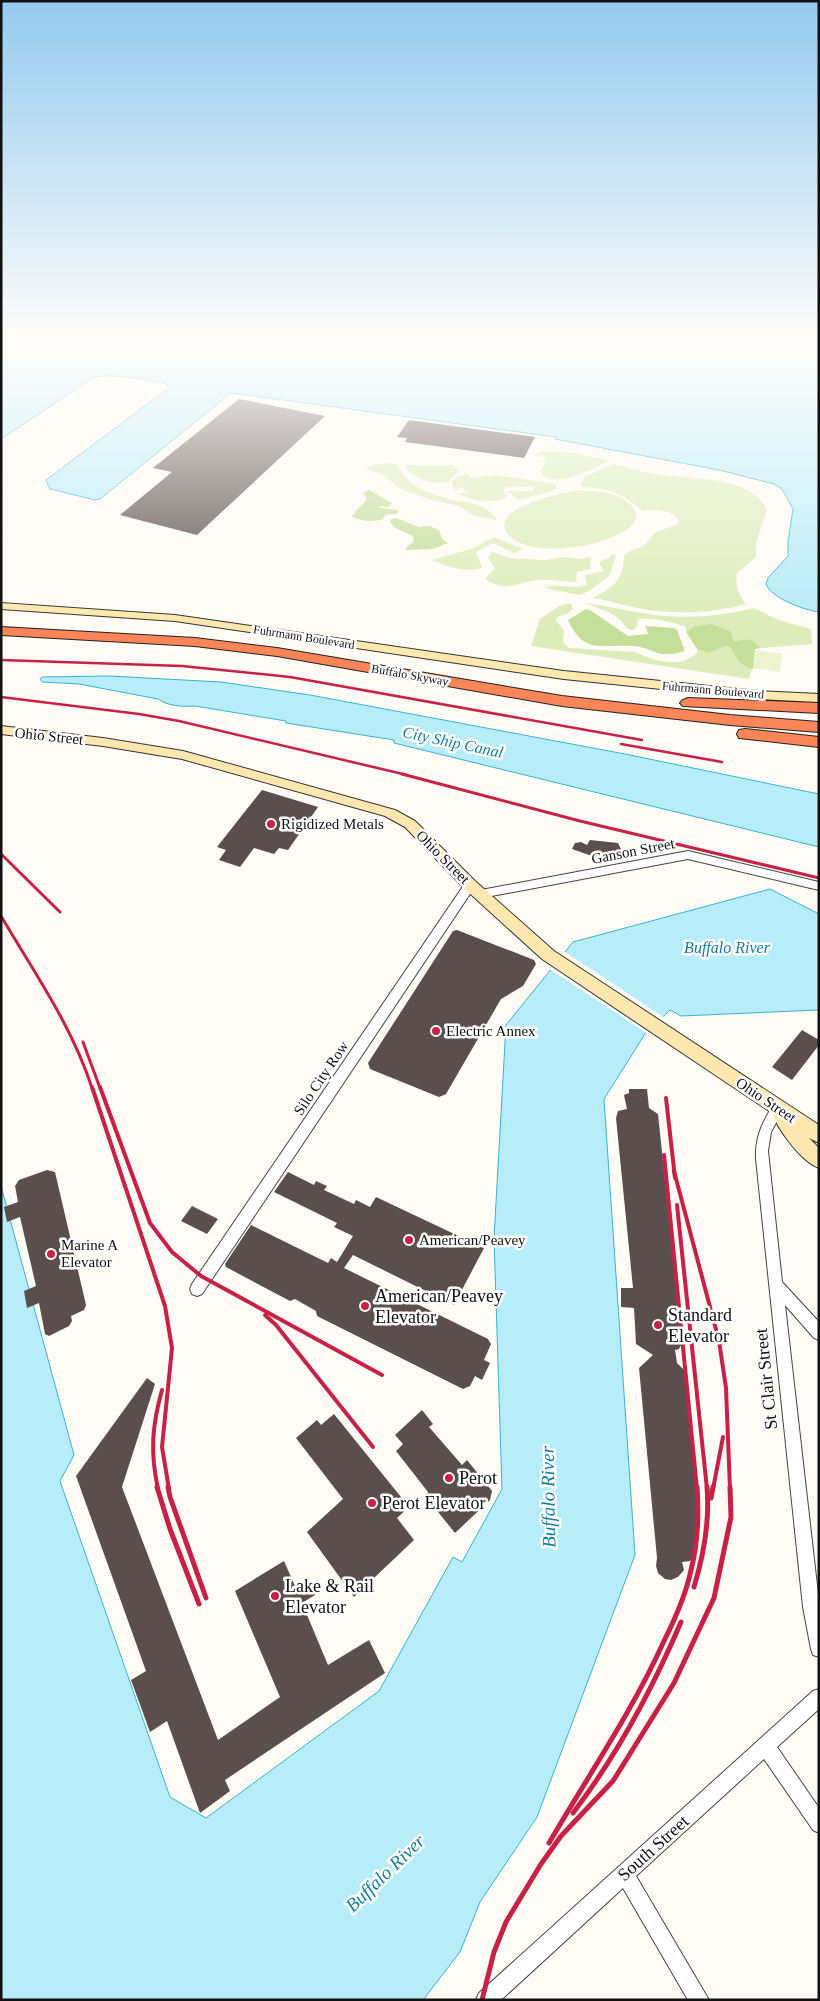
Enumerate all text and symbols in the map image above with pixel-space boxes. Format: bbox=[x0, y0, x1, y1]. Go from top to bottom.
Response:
street label: Fuhrmann Boulevard bbox=[252, 622, 356, 652]
street label: Buffalo Skyway bbox=[370, 661, 450, 689]
street label: Fuhrmann Boulevard bbox=[661, 679, 765, 701]
water label: City Ship Canal bbox=[401, 723, 505, 762]
street label: Ohio Street bbox=[14, 724, 85, 748]
place label: Rigidized Metals bbox=[281, 816, 384, 832]
marker: Rigidized Metals bbox=[265, 818, 277, 830]
street label: Ohio Street bbox=[413, 827, 474, 888]
street label: Ganson Street bbox=[590, 835, 677, 867]
water label: Buffalo River bbox=[684, 939, 771, 957]
place label: Electric Annex bbox=[446, 1023, 536, 1039]
marker: Electric Annex bbox=[430, 1025, 442, 1037]
street label: Silo City Row bbox=[290, 1038, 352, 1118]
street label: Ohio Street bbox=[733, 1074, 800, 1126]
place label: American/Peavey bbox=[419, 1232, 526, 1248]
marker: American/Peavey bbox=[403, 1234, 415, 1246]
place label: Marine A Elevator bbox=[61, 1237, 118, 1270]
marker: Marine A Elevator bbox=[45, 1248, 57, 1260]
place label: American/Peavey Elevator bbox=[375, 1286, 503, 1327]
marker: American/Peavey Elevator bbox=[359, 1300, 371, 1312]
place label: Standard Elevator bbox=[668, 1305, 732, 1346]
marker: Standard Elevator bbox=[652, 1319, 664, 1331]
street label: St Clair Street bbox=[751, 1327, 781, 1431]
water label: Buffalo River bbox=[537, 1445, 559, 1548]
place label: Perot bbox=[459, 1468, 497, 1488]
marker: Perot bbox=[443, 1472, 455, 1484]
place label: Perot Elevator bbox=[382, 1493, 485, 1513]
marker: Perot Elevator bbox=[366, 1497, 378, 1509]
place label: Lake & Rail Elevator bbox=[285, 1576, 374, 1617]
marker: Lake & Rail Elevator bbox=[269, 1590, 281, 1602]
street label: South Street bbox=[613, 1811, 693, 1885]
water label: Buffalo River bbox=[341, 1830, 429, 1916]

